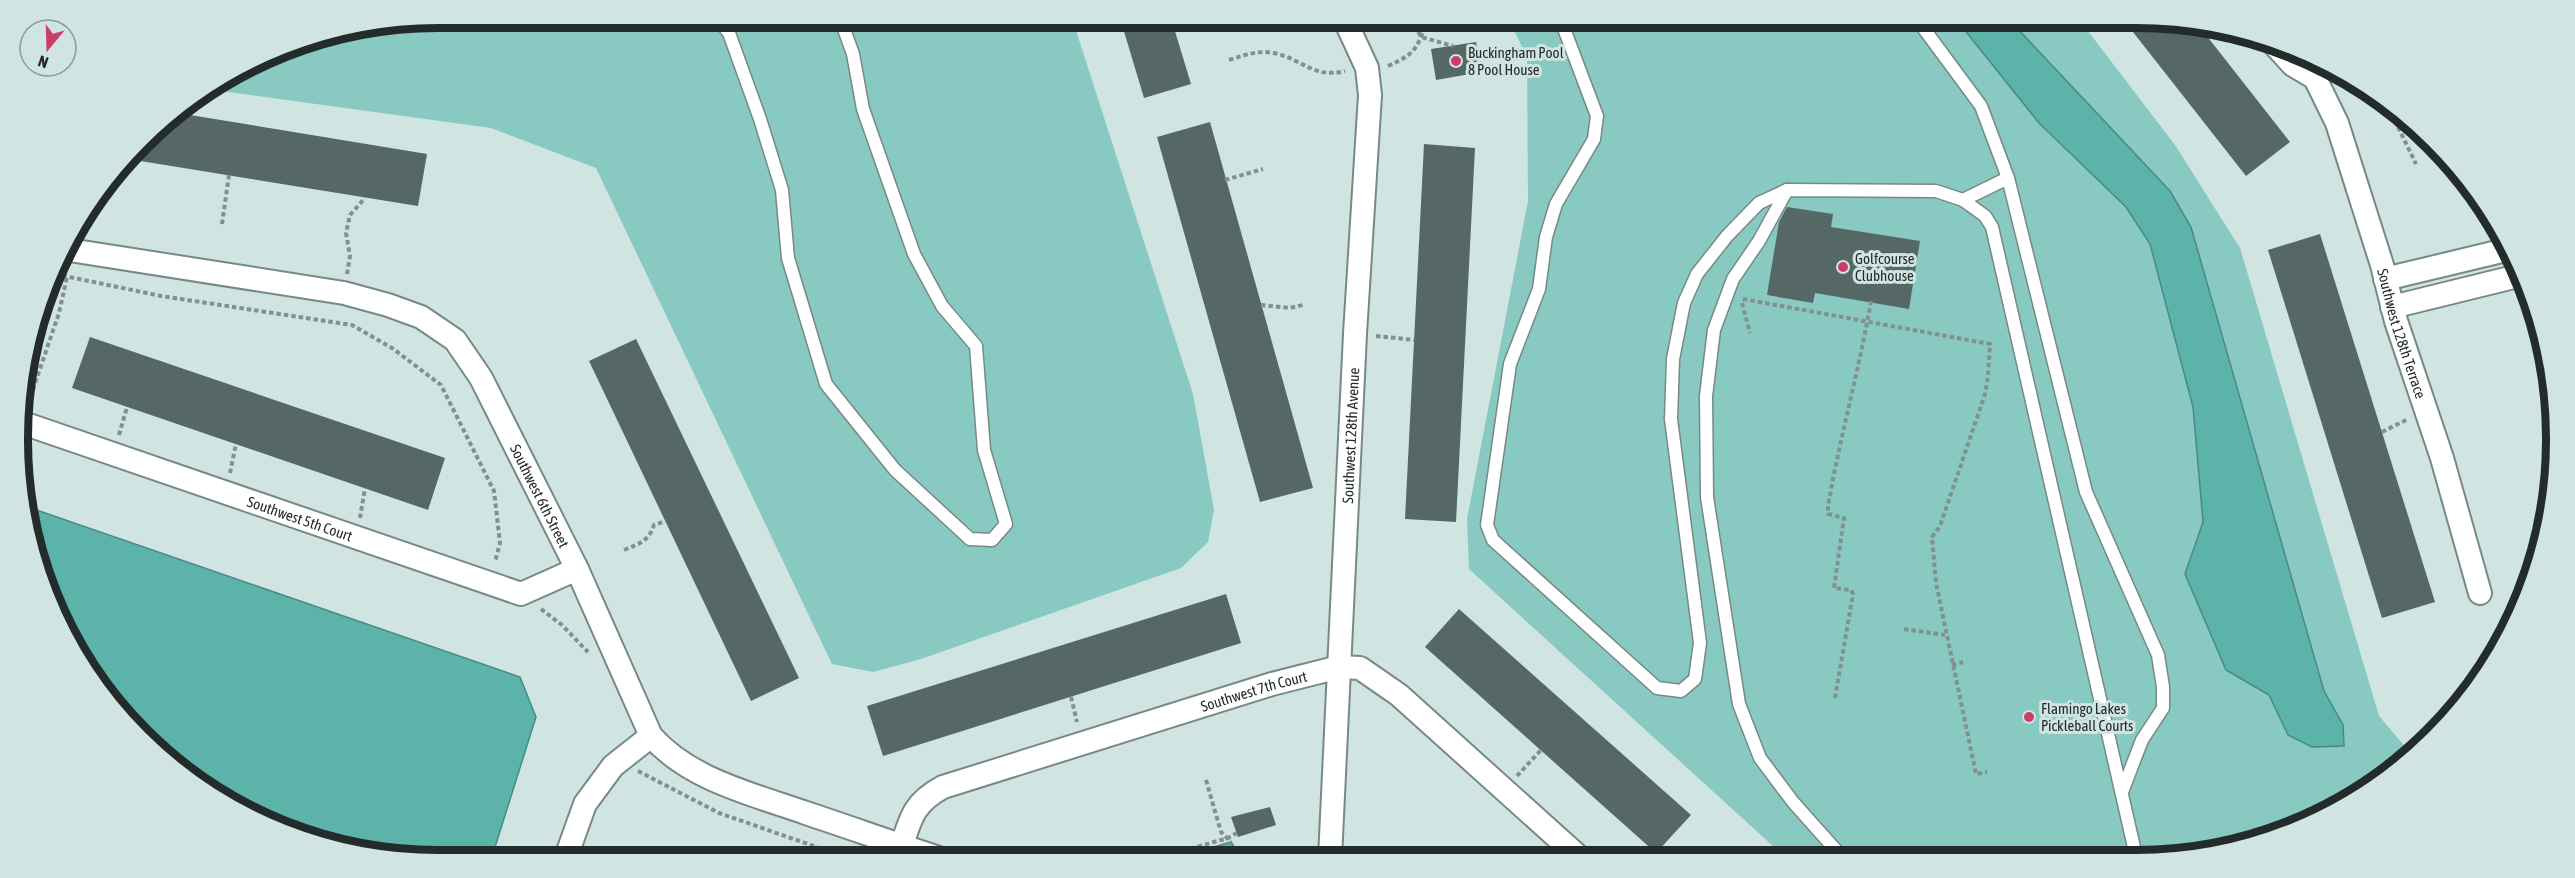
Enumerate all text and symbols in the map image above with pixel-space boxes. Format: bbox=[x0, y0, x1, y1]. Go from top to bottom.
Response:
north arrow bbox=[18, 18, 78, 78]
place label: Buckingham Pool 8 Pool House bbox=[1468, 44, 1564, 78]
text: N bbox=[36, 52, 51, 72]
marker: Buckingham Pool 8 Pool House bbox=[1449, 54, 1463, 68]
place label: Golfcourse Clubhouse bbox=[1855, 250, 1915, 284]
marker: Golfcourse Clubhouse bbox=[1836, 260, 1850, 274]
street label: Southwest 128th Terrace bbox=[2375, 267, 2430, 401]
street label: Southwest 128th Avenue bbox=[1338, 367, 1362, 504]
street label: Southwest 6th Street bbox=[507, 441, 573, 550]
street label: Southwest 5th Court bbox=[245, 492, 355, 544]
street label: Southwest 7th Court bbox=[1198, 667, 1309, 714]
place label: Flamingo Lakes Pickleball Courts bbox=[2041, 700, 2133, 734]
marker: Flamingo Lakes Pickleball Courts bbox=[2022, 710, 2036, 724]

